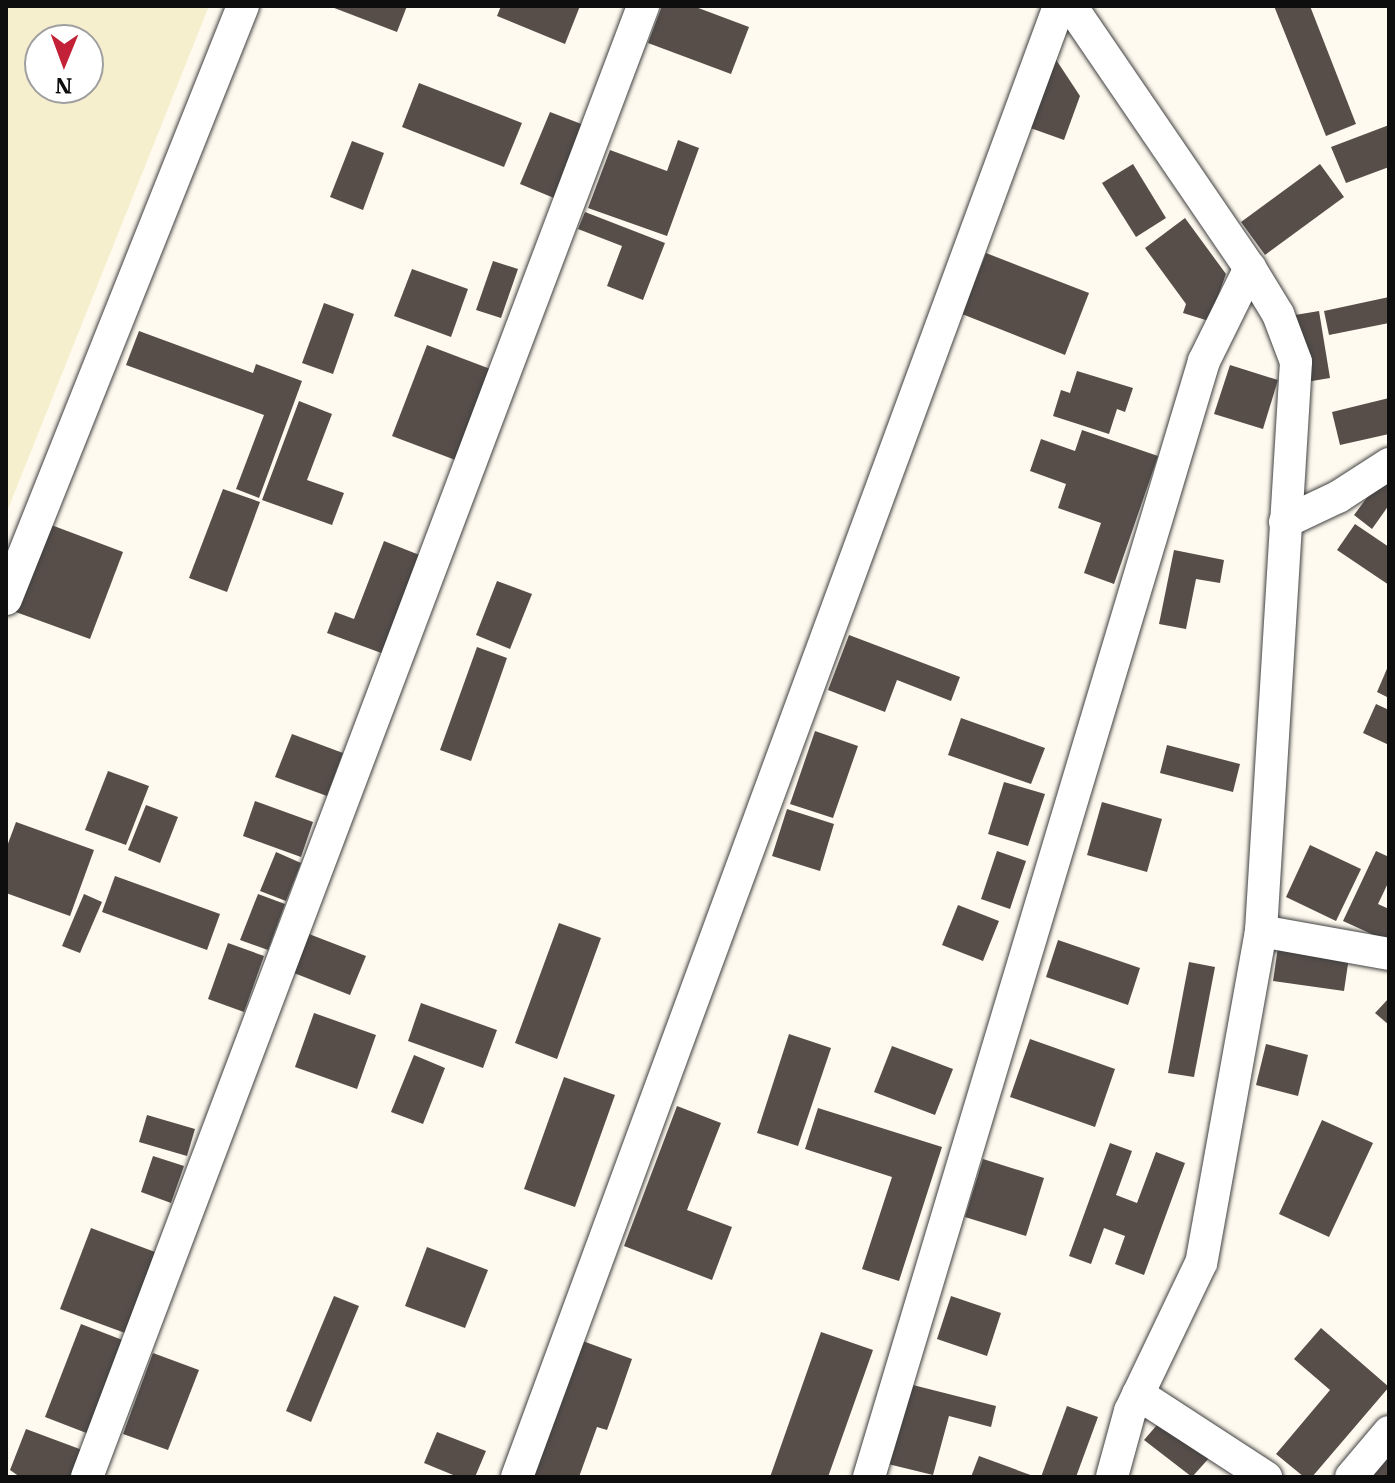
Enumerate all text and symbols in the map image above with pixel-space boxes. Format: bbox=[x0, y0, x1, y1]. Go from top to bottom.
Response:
north arrow bbox=[24, 24, 104, 104]
text: N bbox=[55, 72, 73, 101]

